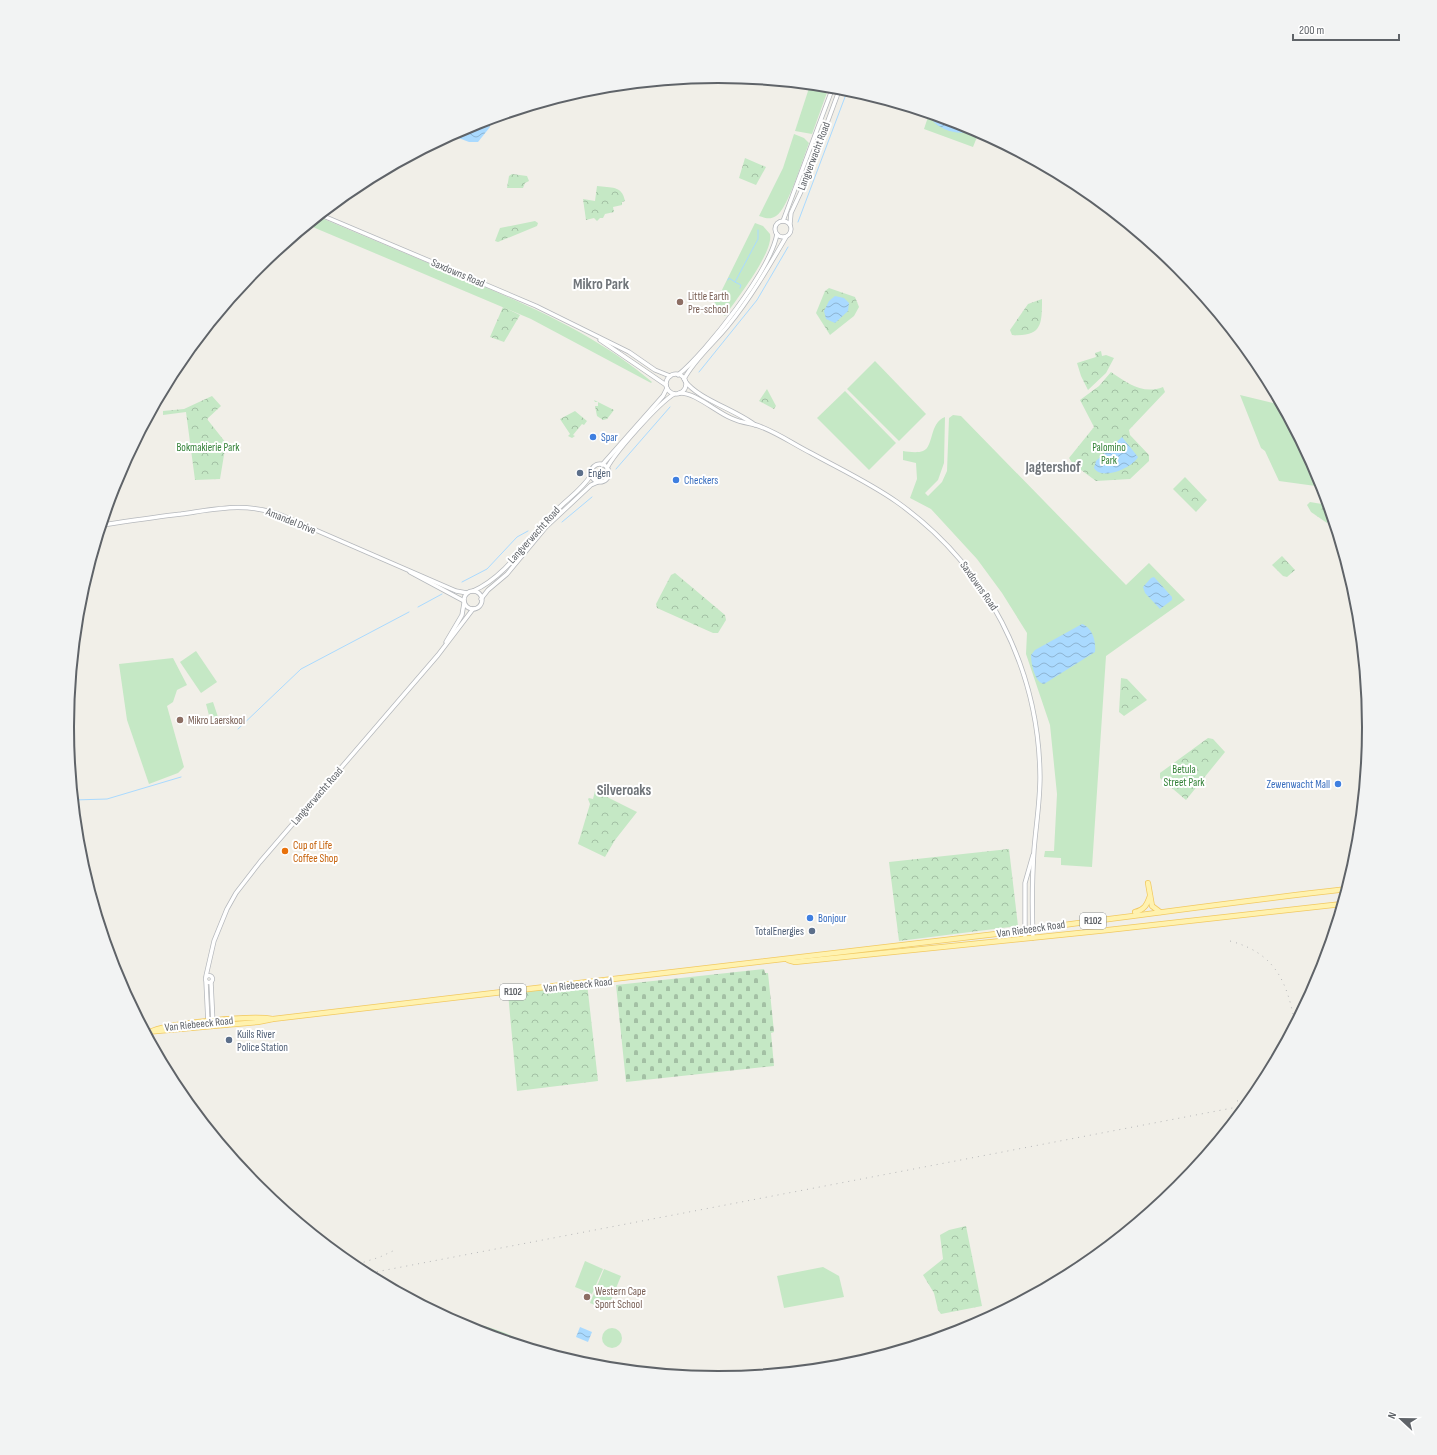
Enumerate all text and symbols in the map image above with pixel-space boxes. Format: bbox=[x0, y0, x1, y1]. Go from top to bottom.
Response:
scale bar bbox=[1293, 16, 1399, 42]
text: 200 m bbox=[1299, 23, 1325, 38]
street label: Langverwacht Road bbox=[795, 120, 833, 192]
street label: Saxdowns Road bbox=[429, 256, 487, 290]
district label: Mikro Park bbox=[573, 275, 630, 294]
place label: Little Earth Pre-school bbox=[688, 290, 729, 316]
marker: Little Earth Pre-school bbox=[675, 297, 685, 307]
place label: Spar bbox=[601, 431, 618, 444]
marker: Spar bbox=[588, 432, 598, 442]
park label: Bokmakierie Park bbox=[176, 441, 240, 454]
park label: Palomino Park bbox=[1092, 441, 1126, 467]
district label: Jagtershof bbox=[1024, 458, 1081, 477]
place label: Engen bbox=[588, 467, 611, 480]
marker: Engen bbox=[575, 468, 585, 478]
place label: Checkers bbox=[684, 474, 718, 487]
marker: Checkers bbox=[671, 475, 681, 485]
street label: Langverwacht Road bbox=[505, 504, 563, 566]
street label: Amandel Drive bbox=[263, 505, 318, 537]
street label: Saxdowns Road bbox=[957, 559, 1001, 613]
place label: Mikro Laerskool bbox=[188, 714, 245, 727]
marker: Mikro Laerskool bbox=[175, 715, 185, 725]
park label: Betula Street Park bbox=[1163, 763, 1205, 789]
street label: Langverwacht Road bbox=[288, 764, 346, 827]
place label: Zewenwacht Mall bbox=[1267, 778, 1330, 791]
marker: Zewenwacht Mall bbox=[1333, 779, 1343, 789]
district label: Silveroaks bbox=[597, 781, 651, 800]
place label: Cup of Life Coffee Shop bbox=[293, 839, 338, 865]
marker: Cup of Life Coffee Shop bbox=[280, 846, 290, 856]
place label: Bonjour bbox=[818, 912, 846, 925]
marker: Bonjour bbox=[805, 913, 815, 923]
road number: R102 bbox=[1080, 913, 1106, 929]
street label: Van Riebeeck Road bbox=[996, 918, 1066, 940]
place label: TotalEnergies bbox=[755, 925, 804, 938]
marker: TotalEnergies bbox=[807, 926, 817, 936]
street label: Van Riebeeck Road bbox=[543, 975, 613, 995]
road number: R102 bbox=[500, 984, 526, 1000]
street label: Van Riebeeck Road bbox=[164, 1014, 234, 1034]
place label: Kuils River Police Station bbox=[237, 1028, 288, 1054]
marker: Kuils River Police Station bbox=[224, 1035, 234, 1045]
place label: Western Cape Sport School bbox=[595, 1285, 646, 1311]
marker: Western Cape Sport School bbox=[582, 1292, 592, 1302]
north arrow bbox=[1381, 1399, 1421, 1439]
text: N bbox=[1385, 1410, 1399, 1421]

